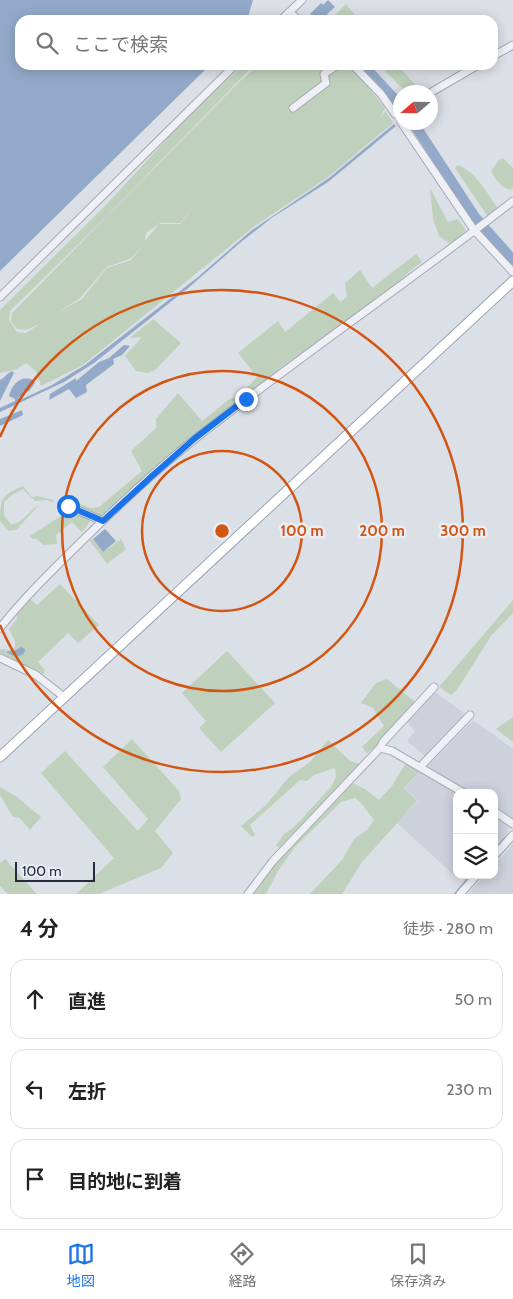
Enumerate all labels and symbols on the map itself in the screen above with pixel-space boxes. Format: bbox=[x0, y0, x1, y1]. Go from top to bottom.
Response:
north arrow bbox=[393, 85, 438, 130]
route end bbox=[235, 388, 258, 411]
route start bbox=[57, 495, 80, 518]
centre of rings bbox=[213, 522, 231, 540]
text: 100 m bbox=[280, 522, 324, 540]
text: 200 m bbox=[359, 522, 405, 540]
text: 300 m bbox=[440, 522, 486, 540]
scale bar bbox=[15, 859, 95, 882]

